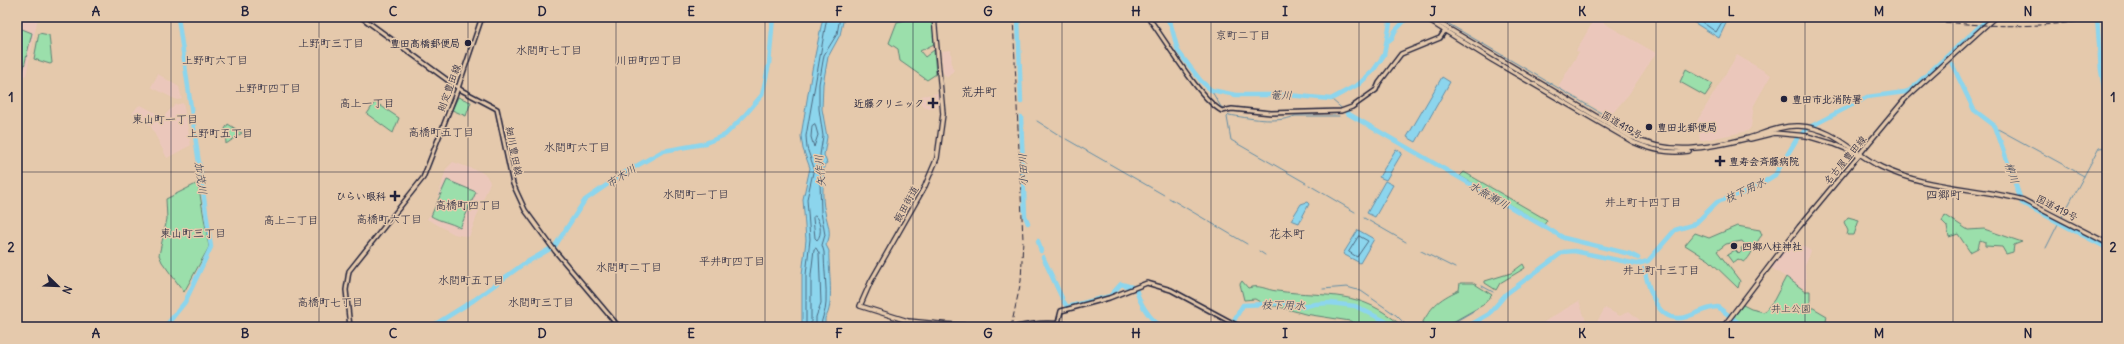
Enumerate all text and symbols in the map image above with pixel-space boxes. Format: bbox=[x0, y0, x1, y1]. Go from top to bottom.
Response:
text: A bbox=[92, 3, 101, 20]
text: B bbox=[241, 3, 250, 20]
text: C bbox=[389, 3, 398, 20]
text: D bbox=[537, 3, 547, 20]
text: E bbox=[687, 3, 695, 20]
text: F bbox=[835, 3, 843, 20]
text: G bbox=[983, 3, 993, 20]
text: H bbox=[1131, 3, 1141, 20]
text: I bbox=[1282, 3, 1288, 20]
text: J bbox=[1430, 3, 1437, 20]
text: K bbox=[1578, 3, 1587, 20]
text: L bbox=[1727, 3, 1735, 20]
text: M bbox=[1874, 3, 1884, 20]
text: N bbox=[2024, 3, 2032, 20]
district label: 京町二丁目 bbox=[1216, 28, 1271, 42]
district label: 上野町三丁目 bbox=[298, 36, 364, 50]
place label: 豊田高橋郵便局 bbox=[390, 37, 460, 50]
marker: 豊田高橋郵便局 bbox=[463, 38, 473, 48]
district label: 水間町七丁目 bbox=[516, 43, 582, 57]
district label: 上野町六丁目 bbox=[182, 53, 248, 67]
district label: 川田町四丁目 bbox=[616, 53, 682, 67]
street label: 則定豊田線 bbox=[434, 62, 464, 114]
district label: 上野町四丁目 bbox=[235, 81, 301, 95]
district label: 荒井町 bbox=[961, 84, 997, 99]
water label: 篭川 bbox=[1270, 88, 1292, 102]
text: 1 bbox=[8, 89, 14, 106]
text: 1 bbox=[2110, 89, 2116, 106]
place label: 豊田市北消防署 bbox=[1792, 93, 1862, 106]
marker: 豊田市北消防署 bbox=[1779, 94, 1789, 104]
district label: 高上一丁目 bbox=[340, 96, 395, 110]
place label: 近藤クリニック bbox=[854, 97, 924, 110]
marker: 近藤クリニック bbox=[927, 97, 939, 109]
street label: 国道419号 bbox=[1599, 108, 1645, 142]
district label: 東山町一丁目 bbox=[132, 112, 198, 126]
place label: 豊田北郵便局 bbox=[1657, 121, 1717, 134]
marker: 豊田北郵便局 bbox=[1644, 122, 1654, 132]
district label: 高橋町五丁目 bbox=[408, 125, 474, 139]
street label: 細川豊田線 bbox=[503, 125, 525, 177]
district label: 上野町五丁目 bbox=[187, 126, 253, 140]
street label: 名古屋豊田線 bbox=[1821, 133, 1869, 187]
district label: 水間町六丁目 bbox=[544, 140, 610, 154]
water label: 小田川 bbox=[1015, 153, 1031, 187]
water label: 矢作川 bbox=[812, 154, 828, 188]
marker: 豊寿会斉藤病院 bbox=[1714, 155, 1726, 167]
place label: 豊寿会斉藤病院 bbox=[1729, 155, 1799, 168]
water label: 柳川 bbox=[2002, 160, 2022, 186]
water label: 加茂川 bbox=[192, 161, 210, 195]
water label: 市木川 bbox=[603, 161, 639, 191]
water label: 枝下用水 bbox=[1722, 174, 1768, 206]
water label: 水無瀬川 bbox=[1466, 178, 1512, 212]
street label: 飯田街道 bbox=[891, 183, 921, 225]
district label: 水間町一丁目 bbox=[663, 187, 729, 201]
district label: 四郷町 bbox=[1926, 187, 1962, 202]
place label: ひらい眼科 bbox=[336, 190, 386, 203]
marker: ひらい眼科 bbox=[389, 190, 401, 202]
street label: 国道419号 bbox=[2034, 192, 2080, 224]
district label: 井上町十四丁目 bbox=[1605, 195, 1682, 209]
district label: 高橋町四丁目 bbox=[435, 198, 501, 212]
district label: 高橋町六丁目 bbox=[356, 212, 422, 226]
district label: 高上二丁目 bbox=[264, 213, 319, 227]
district label: 東山町三丁目 bbox=[160, 226, 226, 240]
district label: 花本町 bbox=[1269, 226, 1305, 241]
text: 2 bbox=[7, 239, 15, 256]
text: 2 bbox=[2109, 239, 2117, 256]
place label: 四郷八柱神社 bbox=[1742, 240, 1802, 253]
marker: 四郷八柱神社 bbox=[1729, 241, 1739, 251]
district label: 平井町四丁目 bbox=[699, 254, 765, 268]
district label: 水間町二丁目 bbox=[596, 260, 662, 274]
district label: 井上町十三丁目 bbox=[1623, 263, 1700, 277]
north arrow bbox=[38, 266, 78, 306]
district label: 水間町五丁目 bbox=[438, 273, 504, 287]
text: N bbox=[59, 284, 75, 296]
district label: 高橋町七丁目 bbox=[297, 295, 363, 309]
district label: 水間町三丁目 bbox=[508, 295, 574, 309]
water label: 枝下用水 bbox=[1261, 298, 1305, 312]
park label: 井上公園 bbox=[1771, 302, 1811, 315]
text: A bbox=[92, 325, 101, 342]
text: B bbox=[241, 325, 250, 342]
text: C bbox=[389, 325, 398, 342]
text: D bbox=[537, 325, 547, 342]
text: E bbox=[687, 325, 695, 342]
text: F bbox=[835, 325, 843, 342]
text: G bbox=[983, 325, 993, 342]
text: H bbox=[1131, 325, 1141, 342]
text: I bbox=[1282, 325, 1288, 342]
text: J bbox=[1430, 325, 1437, 342]
text: K bbox=[1578, 325, 1587, 342]
text: L bbox=[1727, 325, 1735, 342]
text: M bbox=[1874, 325, 1884, 342]
text: N bbox=[2024, 325, 2032, 342]

